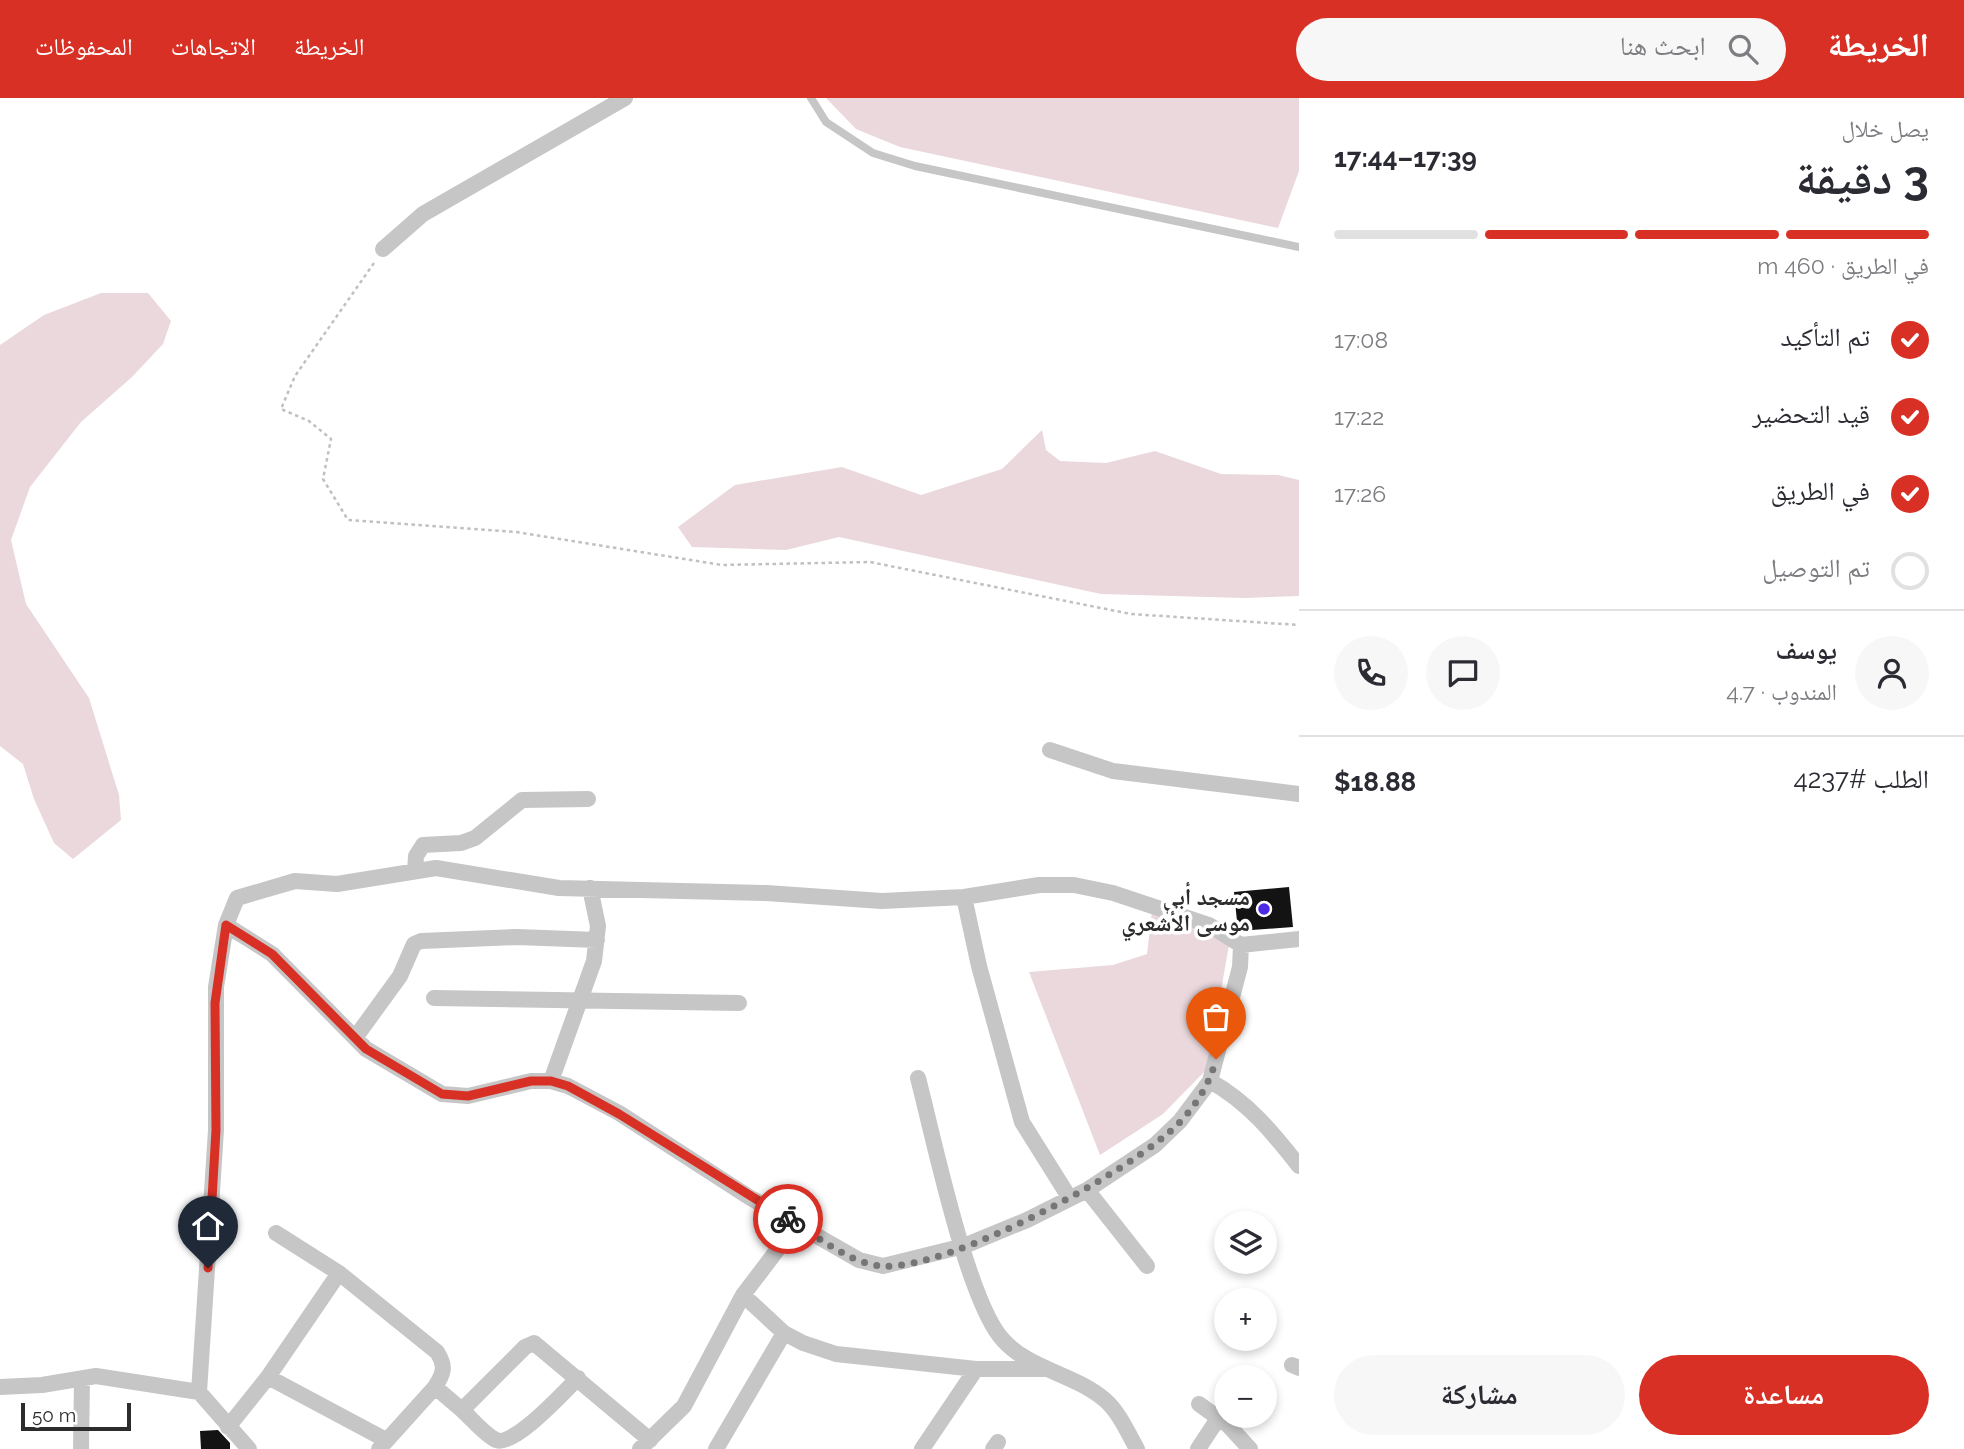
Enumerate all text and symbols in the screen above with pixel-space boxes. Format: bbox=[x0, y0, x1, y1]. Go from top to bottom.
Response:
search box bbox=[1296, 18, 1786, 81]
text: الخريطة bbox=[1828, 25, 1929, 64]
icon: search bbox=[1724, 30, 1762, 68]
text: ابحث هنا bbox=[1620, 31, 1706, 61]
text: المحفوظات bbox=[35, 32, 133, 61]
text: الاتجاهات bbox=[171, 32, 256, 61]
text: الخريطة bbox=[294, 32, 365, 61]
text: يصل خلال bbox=[1841, 115, 1929, 142]
text: 17:39–17:44 bbox=[1334, 143, 1477, 173]
text: 3 دقيقة bbox=[1796, 151, 1929, 205]
text: في الطريق · 460 m bbox=[1757, 252, 1929, 279]
icon: check bbox=[1891, 321, 1929, 359]
text: تم التأكيد bbox=[1781, 322, 1870, 352]
text: 17:08 bbox=[1334, 326, 1388, 353]
icon: check bbox=[1891, 398, 1929, 436]
text: قيد التحضير bbox=[1752, 399, 1870, 429]
text: 17:22 bbox=[1334, 403, 1384, 430]
icon: check bbox=[1891, 475, 1929, 513]
text: في الطريق bbox=[1770, 476, 1870, 506]
text: 17:26 bbox=[1334, 480, 1386, 507]
text: تم التوصيل bbox=[1762, 553, 1870, 583]
text: يوسف bbox=[1776, 635, 1837, 665]
button: phone bbox=[1334, 636, 1408, 710]
button: chat bbox=[1426, 636, 1500, 710]
button: person bbox=[1855, 636, 1929, 710]
text: المندوب · 4.7 bbox=[1726, 678, 1837, 705]
text: الطلب #4237 bbox=[1794, 764, 1929, 794]
text: $18.88 bbox=[1334, 767, 1416, 797]
place label: مسجد أبي موسى الأشعري bbox=[1121, 881, 1250, 941]
marker: مسجد أبي موسى الأشعري bbox=[1256, 901, 1272, 917]
pin bbox=[1186, 987, 1246, 1059]
icon: bag bbox=[1197, 998, 1235, 1036]
courier bbox=[753, 1184, 823, 1254]
pin bbox=[178, 1196, 238, 1268]
icon: bike bbox=[769, 1200, 807, 1238]
icon: home bbox=[189, 1207, 227, 1245]
map controls bbox=[1214, 1211, 1277, 1428]
button: layers bbox=[1214, 1211, 1277, 1274]
button: + bbox=[1214, 1288, 1277, 1351]
button: مشاركة bbox=[1334, 1355, 1625, 1435]
button: مساعدة bbox=[1639, 1355, 1929, 1435]
button: − bbox=[1214, 1365, 1277, 1428]
scale bar bbox=[21, 1400, 131, 1432]
text: 50 m bbox=[32, 1404, 76, 1426]

